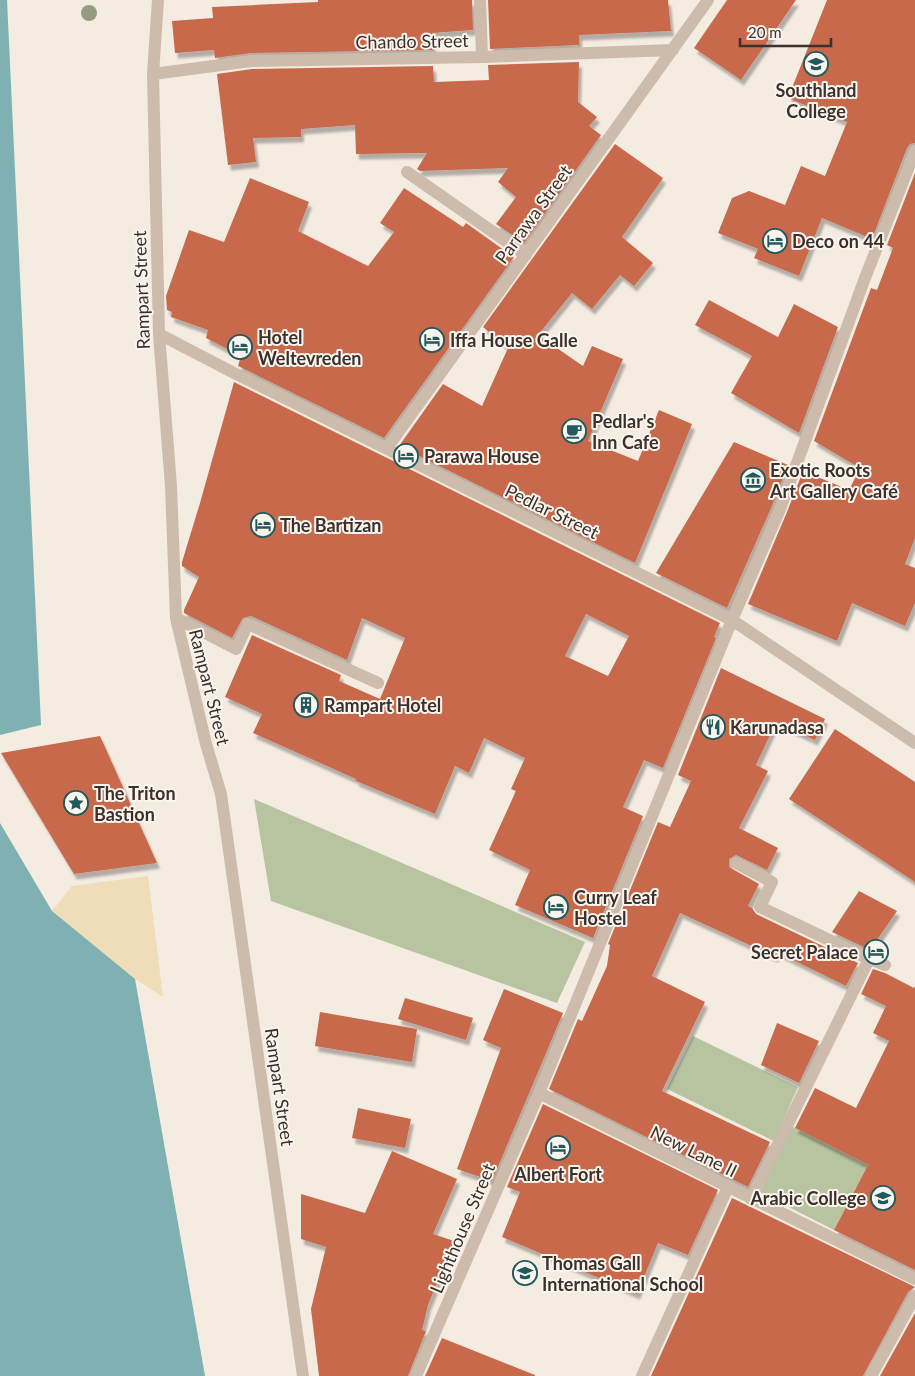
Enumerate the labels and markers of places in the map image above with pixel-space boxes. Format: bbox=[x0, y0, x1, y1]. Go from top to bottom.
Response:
school or university icon: Southland College bbox=[803, 51, 829, 77]
place label: Southland College bbox=[775, 79, 857, 122]
hotel icon: Deco on 44 bbox=[762, 228, 788, 254]
place label: Deco on 44 bbox=[792, 230, 884, 252]
place label: Hotel Weltevreden bbox=[258, 326, 361, 369]
hotel icon: Iffa House Galle bbox=[419, 327, 445, 353]
place label: Iffa House Galle bbox=[450, 329, 578, 351]
hotel icon: Hotel Weltevreden bbox=[227, 334, 253, 360]
place label: Pedlar's Inn Cafe bbox=[592, 410, 659, 453]
cafe icon: Pedlar's Inn Cafe bbox=[561, 418, 587, 444]
hotel icon: Parawa House bbox=[393, 443, 419, 469]
place label: Parawa House bbox=[424, 445, 539, 467]
place label: Exotic Roots Art Gallery Café bbox=[769, 459, 898, 502]
museum icon: Exotic Roots Art Gallery Café bbox=[740, 467, 766, 493]
hotel icon: The Bartizan bbox=[250, 512, 276, 538]
place label: The Bartizan bbox=[280, 514, 381, 536]
building icon: Rampart Hotel bbox=[293, 692, 319, 718]
place label: Rampart Hotel bbox=[324, 694, 441, 716]
restaurant icon: Karunadasa bbox=[700, 714, 726, 740]
place label: Karunadasa bbox=[730, 716, 824, 738]
place label: The Triton Bastion bbox=[94, 782, 176, 825]
place icon: The Triton Bastion bbox=[63, 790, 89, 816]
place label: Curry Leaf Hostel bbox=[574, 886, 657, 929]
hotel icon: Curry Leaf Hostel bbox=[543, 894, 569, 920]
hotel icon: Secret Palace bbox=[863, 939, 889, 965]
place label: Secret Palace bbox=[751, 941, 858, 963]
hotel icon: Albert Fort bbox=[545, 1135, 571, 1161]
place label: Albert Fort bbox=[513, 1163, 602, 1185]
school or university icon: Arabic College bbox=[870, 1185, 896, 1211]
place label: Arabic College bbox=[749, 1187, 866, 1209]
place label: Thomas Gall International School bbox=[542, 1252, 703, 1295]
school or university icon: Thomas Gall International School bbox=[512, 1260, 538, 1286]

